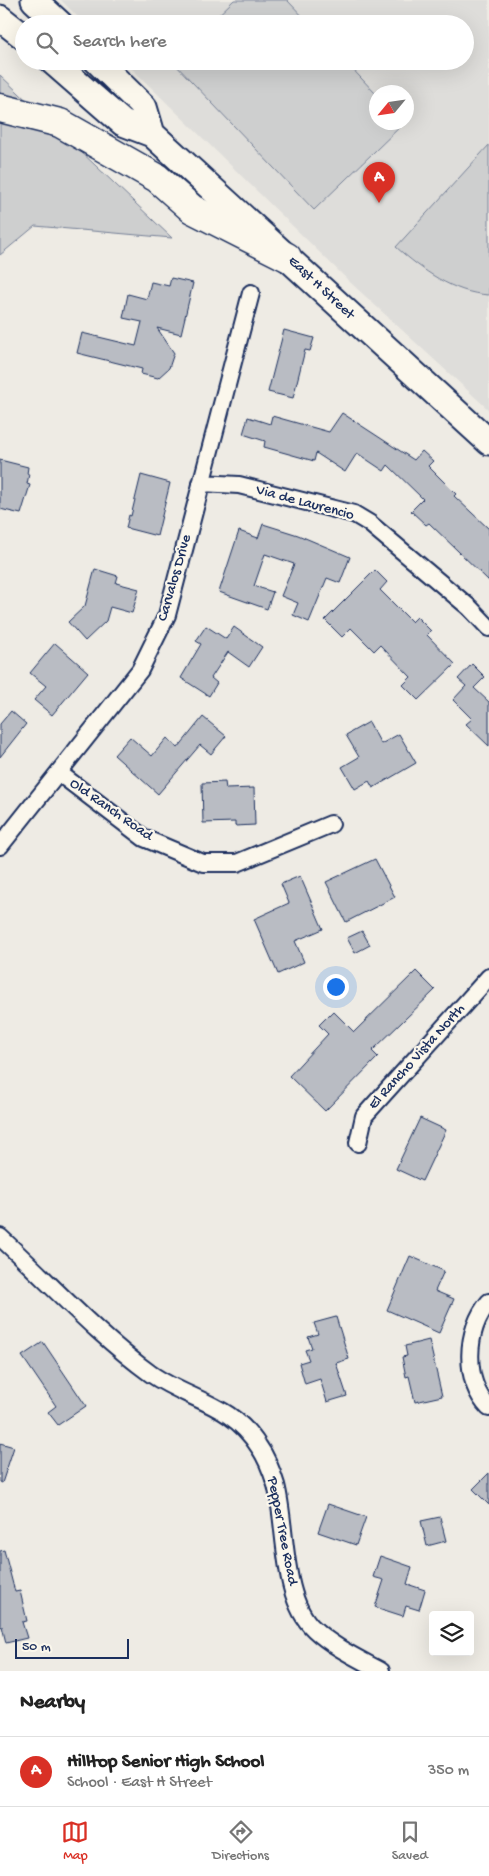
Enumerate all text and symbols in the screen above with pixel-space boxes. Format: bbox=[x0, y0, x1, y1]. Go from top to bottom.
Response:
search box bbox=[15, 15, 474, 70]
icon: search bbox=[33, 29, 61, 57]
text: Search here bbox=[73, 31, 167, 54]
north arrow bbox=[369, 85, 414, 130]
pin: A bbox=[363, 162, 395, 203]
street label: East H Street bbox=[284, 252, 360, 325]
street label: Via de Laurencio bbox=[253, 481, 356, 525]
street label: Carvalos Drive bbox=[154, 532, 196, 624]
street label: Old Ranch Road bbox=[66, 775, 157, 846]
your location bbox=[323, 974, 349, 1000]
street label: El Rancho Vista North bbox=[365, 1000, 469, 1114]
street label: Pepper Tree Road bbox=[262, 1474, 302, 1588]
map controls bbox=[429, 1611, 474, 1656]
button: layers bbox=[429, 1611, 474, 1656]
scale bar bbox=[15, 1636, 129, 1659]
text: 50 m bbox=[22, 1639, 51, 1656]
text: Nearby bbox=[20, 1691, 85, 1716]
text: Hilltop Senior High School bbox=[67, 1751, 265, 1774]
text: A bbox=[31, 1762, 41, 1781]
text: 350 m bbox=[428, 1762, 469, 1781]
text: School · East H Street bbox=[67, 1774, 212, 1793]
tab: Map bbox=[61, 1818, 89, 1865]
tab: Directions bbox=[212, 1818, 269, 1865]
tab: Saved bbox=[392, 1818, 428, 1865]

